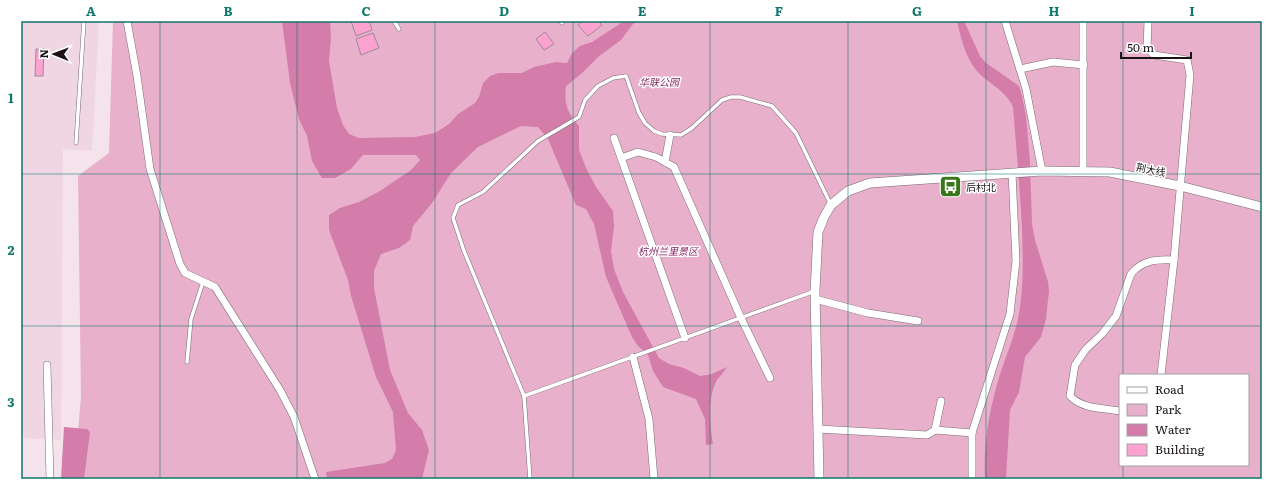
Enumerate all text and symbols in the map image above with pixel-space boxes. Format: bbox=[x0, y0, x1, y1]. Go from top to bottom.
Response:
text: A bbox=[86, 1, 96, 20]
text: B bbox=[224, 1, 233, 20]
text: C bbox=[361, 1, 371, 20]
text: D bbox=[499, 1, 509, 20]
text: E bbox=[638, 1, 647, 20]
text: F bbox=[775, 1, 783, 20]
text: G bbox=[912, 1, 922, 20]
text: H bbox=[1049, 1, 1060, 20]
text: I bbox=[1189, 1, 1195, 20]
north arrow bbox=[34, 34, 74, 74]
scale bar bbox=[1121, 34, 1191, 60]
text: 50 m bbox=[1127, 38, 1154, 56]
text: N bbox=[35, 49, 51, 59]
park label: 华联公园 bbox=[639, 74, 681, 89]
text: 1 bbox=[8, 88, 14, 107]
street label: 荆大线 bbox=[1135, 159, 1167, 179]
bus stop icon: 后村北 bbox=[937, 173, 963, 199]
place label: 后村北 bbox=[966, 179, 996, 194]
text: 2 bbox=[8, 240, 15, 259]
park label: 杭州兰里景区 bbox=[638, 243, 700, 258]
legend bbox=[1119, 374, 1249, 466]
text: Road bbox=[1155, 380, 1185, 398]
text: 3 bbox=[7, 392, 15, 411]
text: Park bbox=[1155, 400, 1182, 418]
text: Water bbox=[1155, 420, 1191, 438]
text: Building bbox=[1155, 440, 1205, 458]

